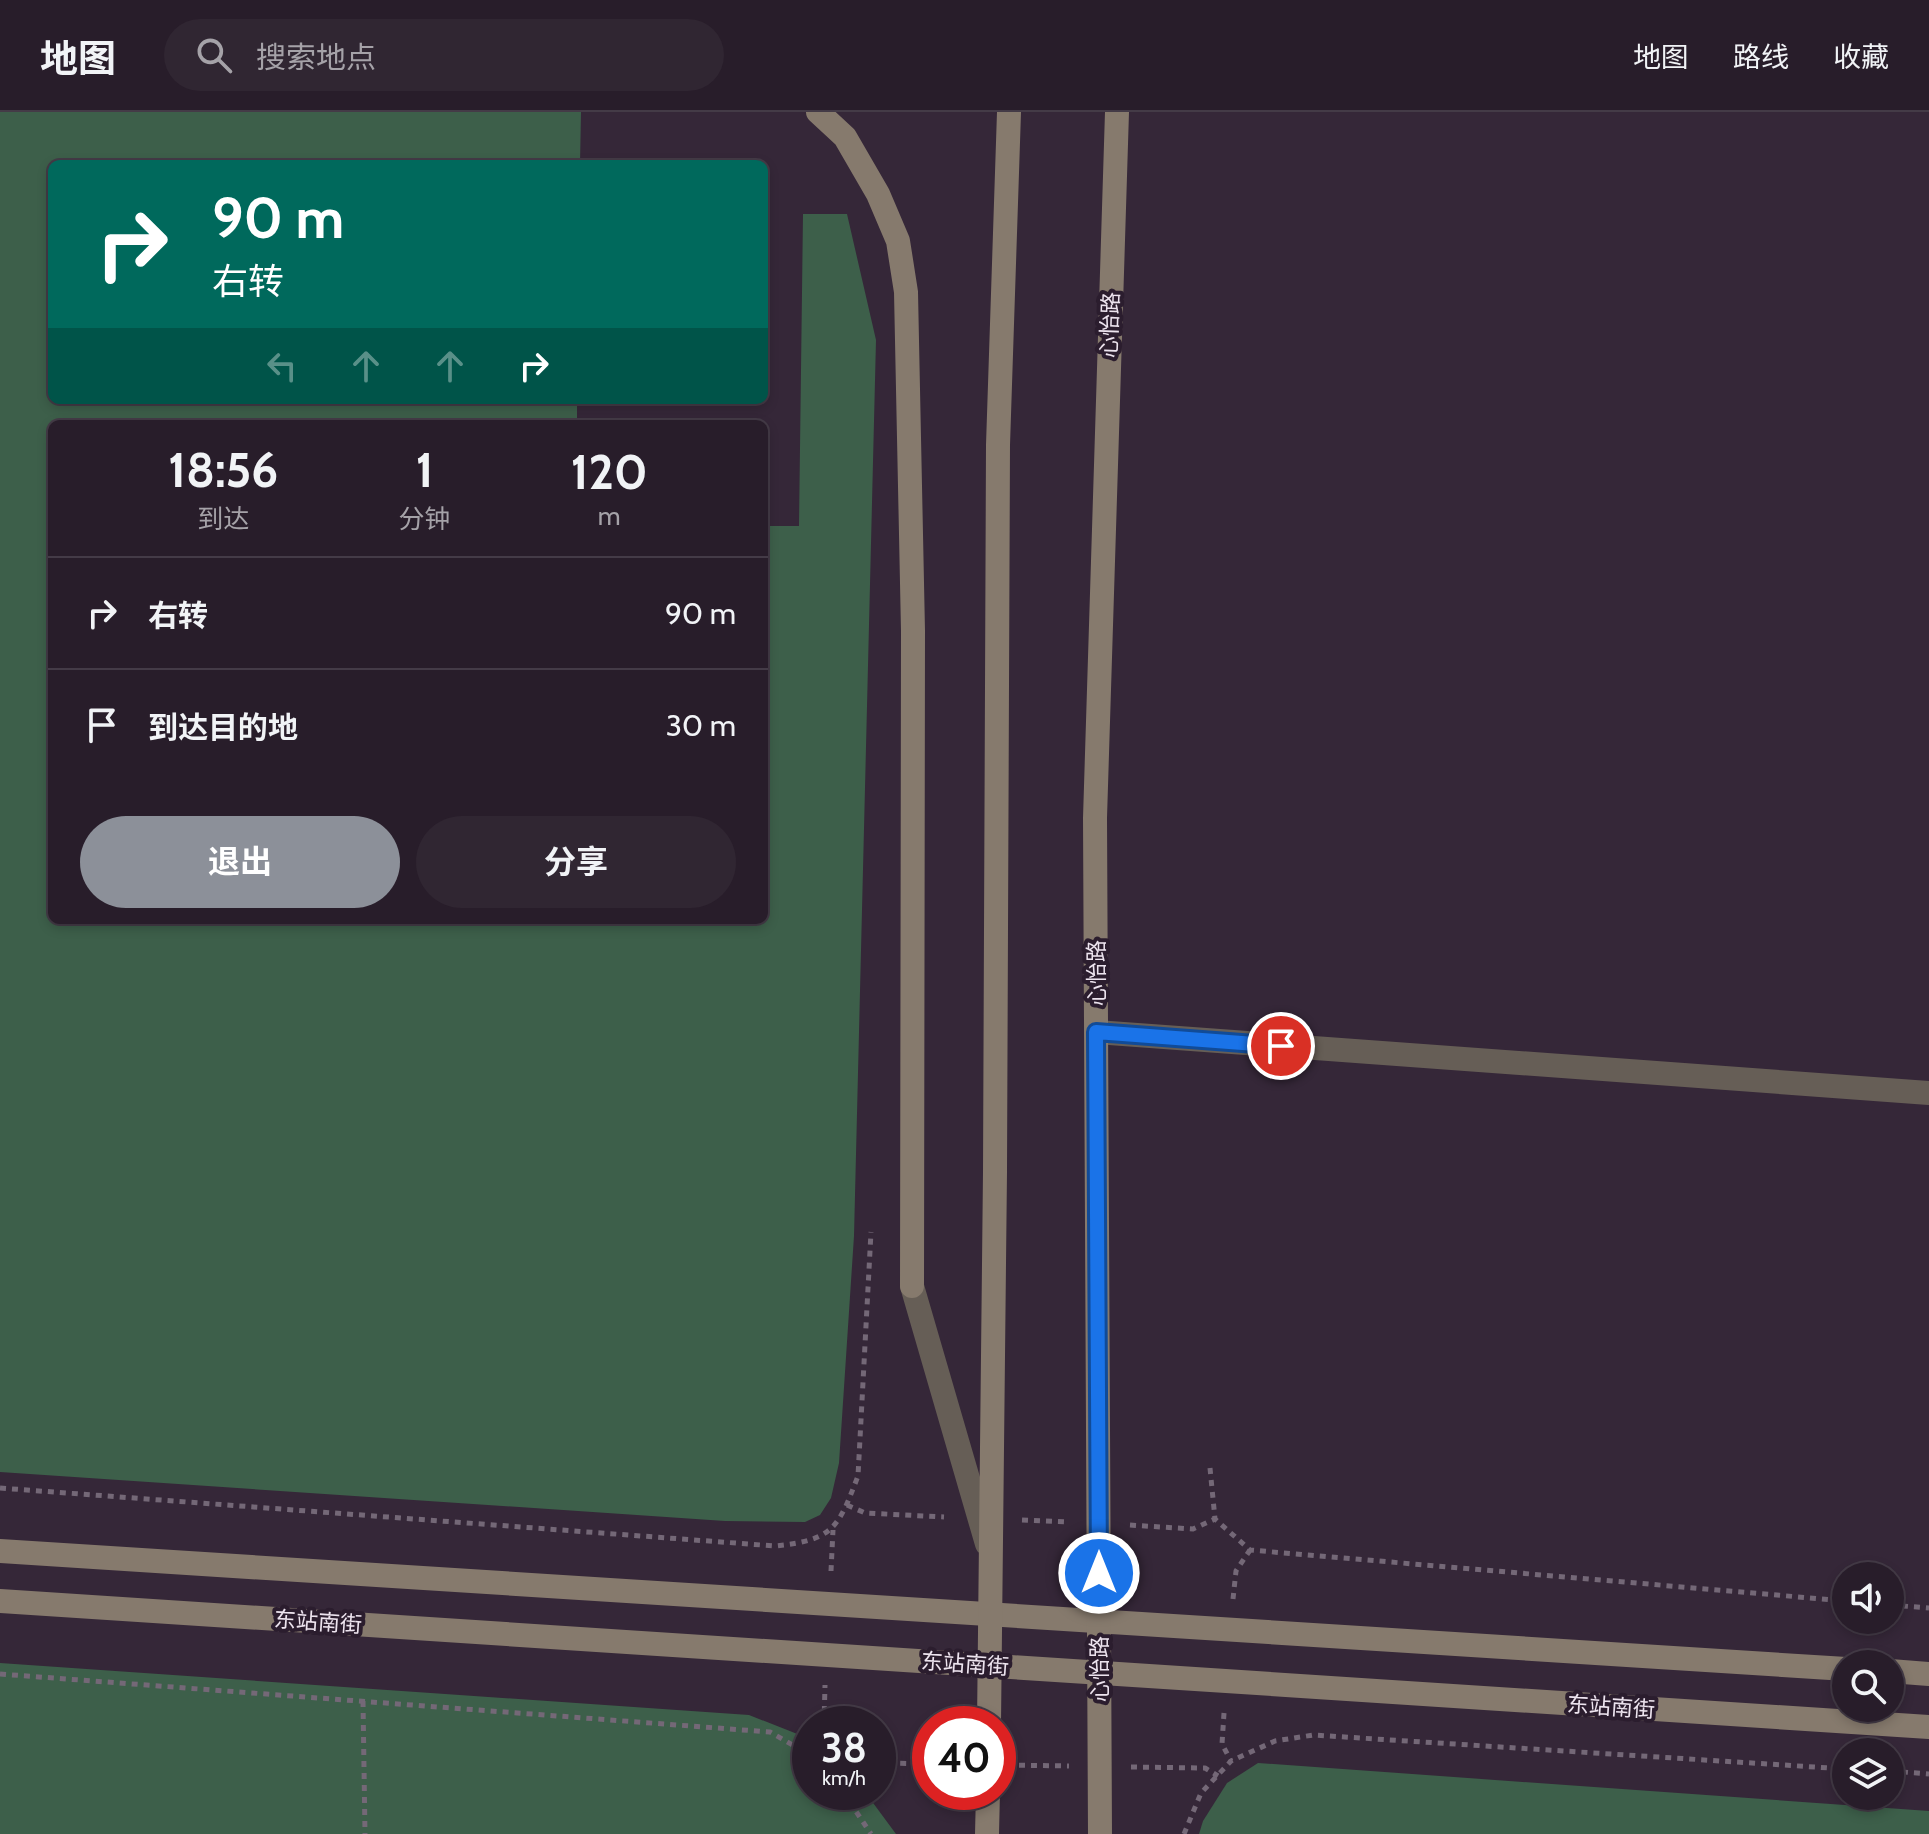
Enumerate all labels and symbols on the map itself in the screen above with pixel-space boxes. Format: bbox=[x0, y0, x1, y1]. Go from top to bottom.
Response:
street label: 心怡路 bbox=[1095, 292, 1125, 358]
street label: 心怡路 bbox=[1083, 940, 1110, 1006]
pin bbox=[1247, 1012, 1315, 1080]
position arrow bbox=[1057, 1531, 1141, 1615]
street label: 东站南街 bbox=[273, 1605, 363, 1639]
street label: 心怡路 bbox=[1086, 1636, 1113, 1702]
street label: 东站南街 bbox=[920, 1647, 1010, 1681]
street label: 东站南街 bbox=[1566, 1690, 1656, 1724]
speed limit sign: 40 bbox=[912, 1706, 1016, 1810]

